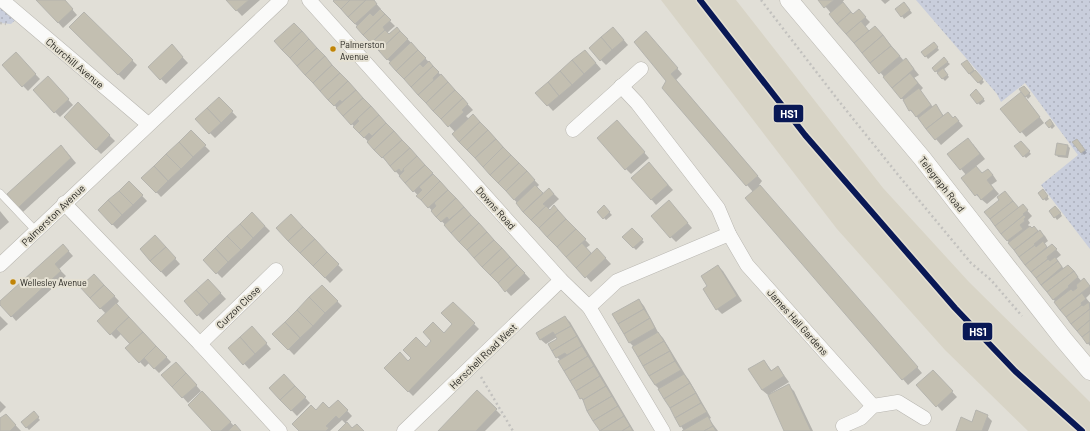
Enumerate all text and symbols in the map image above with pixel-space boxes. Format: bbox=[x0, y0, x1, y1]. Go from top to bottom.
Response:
street label: Churchill Avenue bbox=[44, 35, 106, 91]
place label: Palmerston Avenue bbox=[340, 39, 385, 62]
marker: Palmerston Avenue bbox=[328, 44, 338, 54]
line badge: HS1 bbox=[773, 104, 804, 123]
text: HS1 bbox=[780, 107, 798, 120]
street label: Telegraph Road bbox=[917, 154, 967, 214]
street label: Palmerston Avenue bbox=[19, 182, 87, 248]
street label: Downs Road bbox=[474, 184, 518, 232]
marker: Wellesley Avenue bbox=[8, 277, 18, 287]
place label: Wellesley Avenue bbox=[20, 277, 87, 288]
street label: Curzon Close bbox=[214, 283, 262, 331]
street label: James Hall Gardens bbox=[765, 286, 831, 358]
street label: Herschell Road West bbox=[447, 321, 519, 391]
line badge: HS1 bbox=[962, 322, 993, 341]
text: HS1 bbox=[969, 325, 987, 338]

